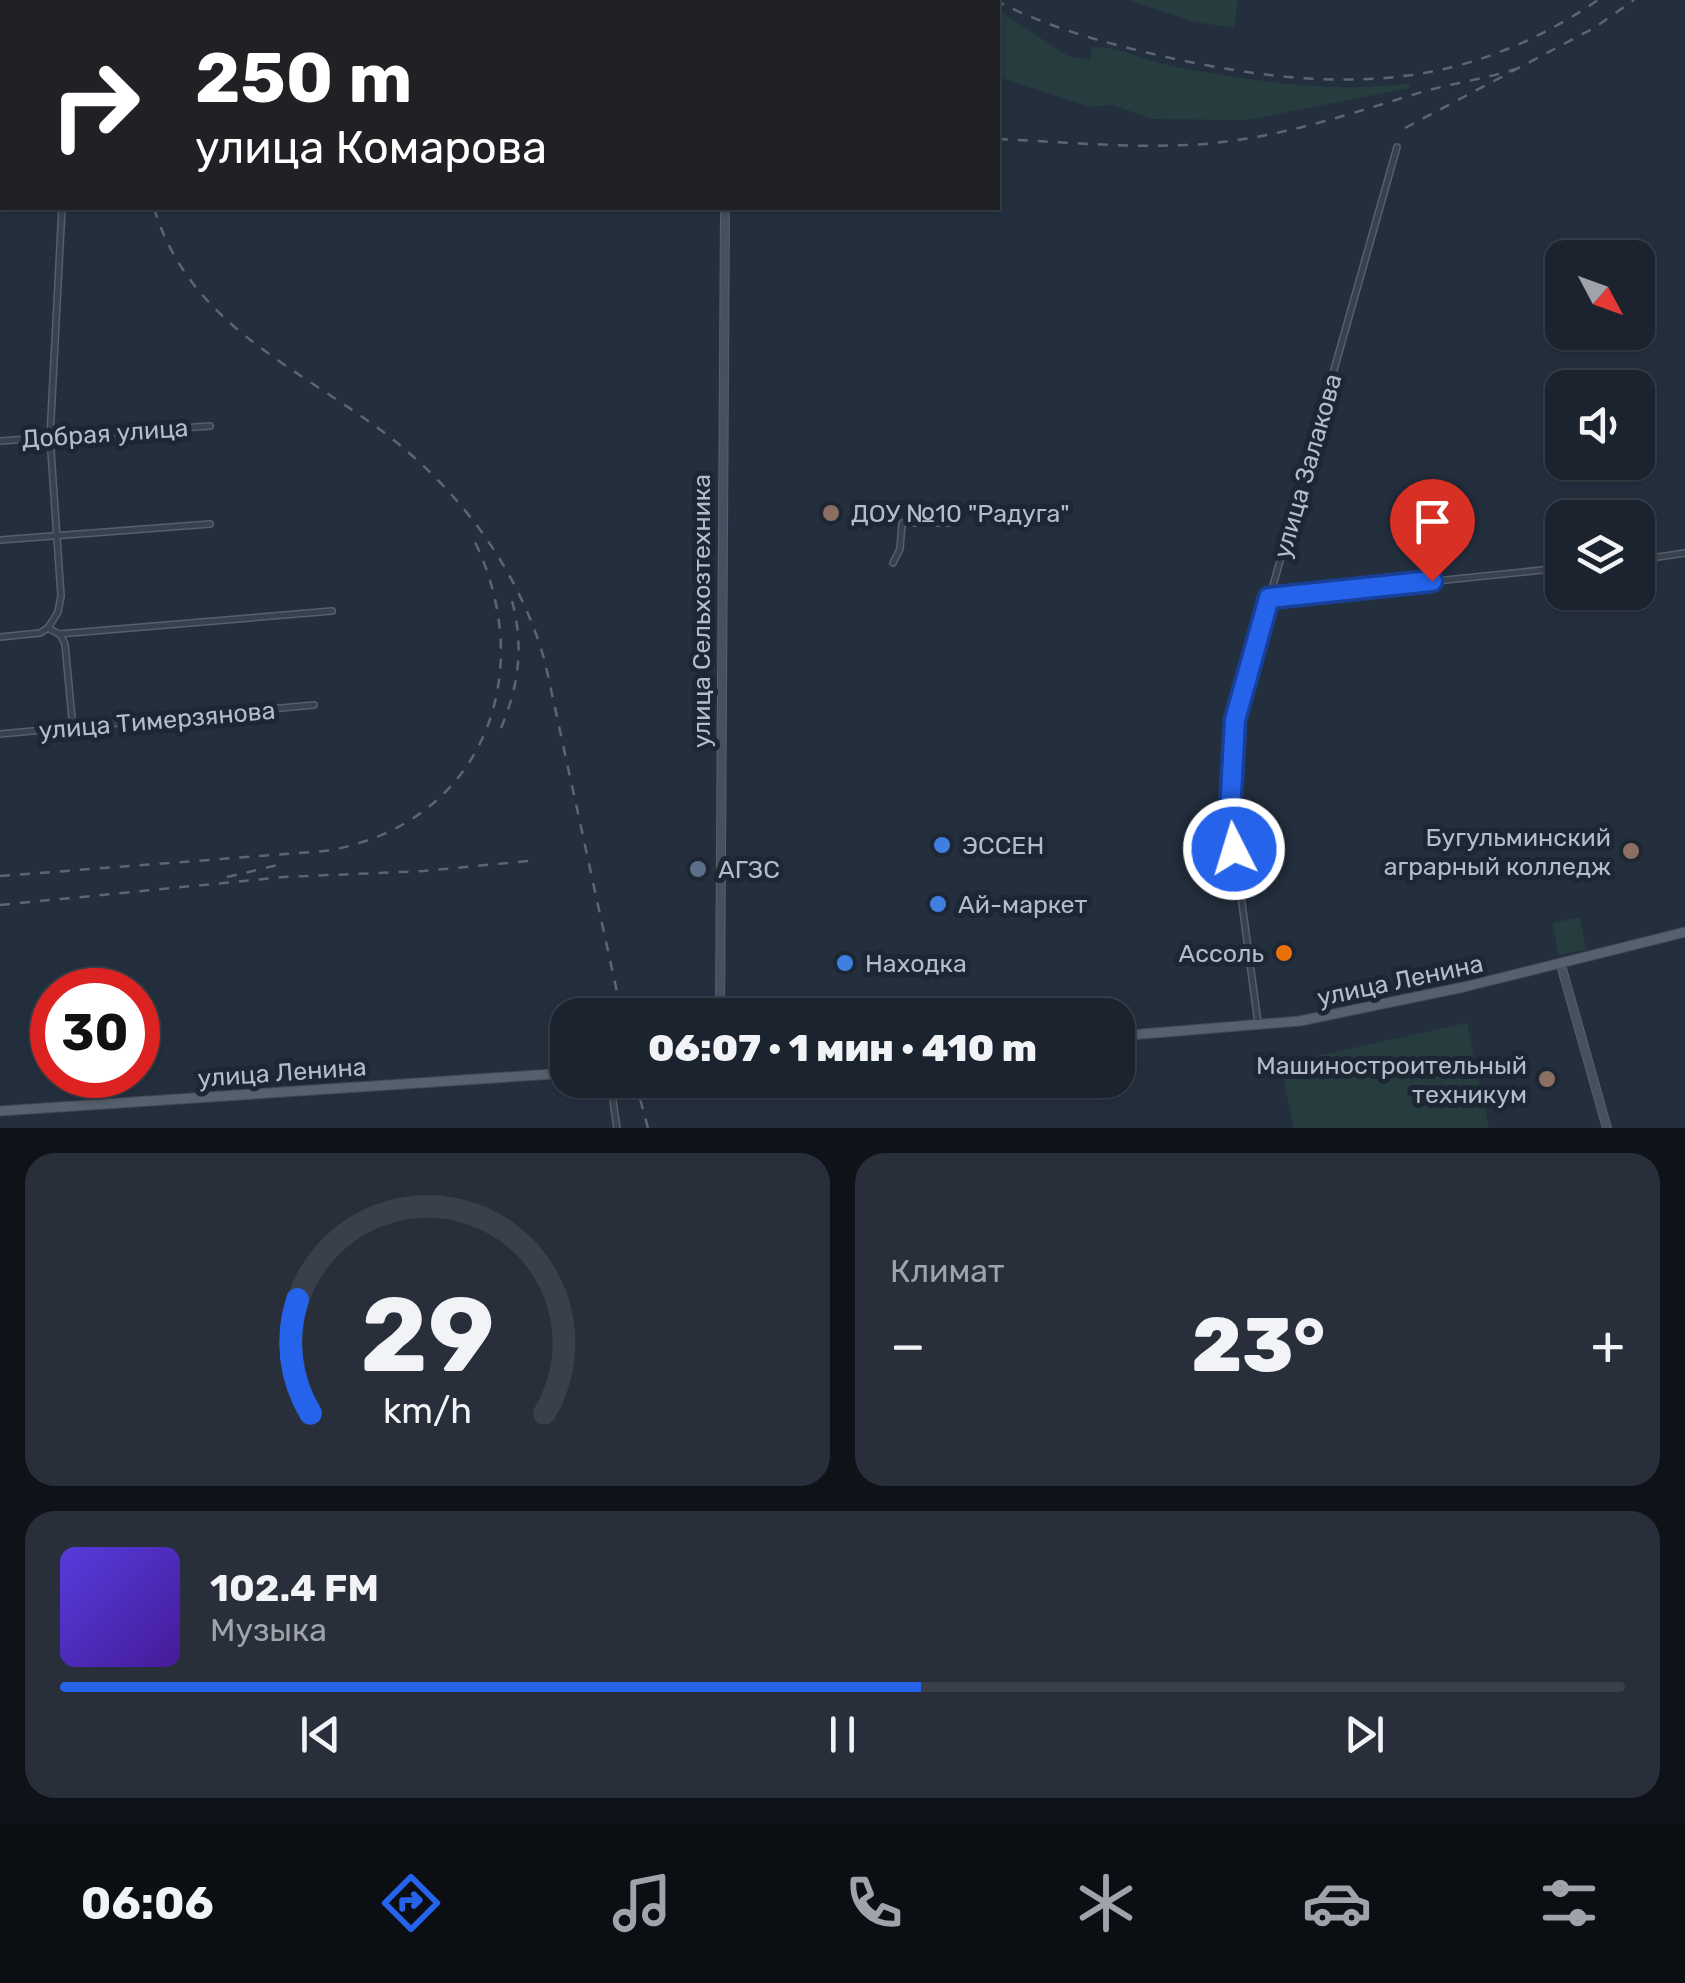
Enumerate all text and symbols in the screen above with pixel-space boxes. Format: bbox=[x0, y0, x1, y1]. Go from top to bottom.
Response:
text: 250 m bbox=[195, 37, 412, 120]
icon: right bbox=[30, 40, 160, 170]
text: улица Комарова bbox=[195, 121, 547, 174]
north arrow bbox=[1545, 240, 1655, 350]
map controls bbox=[1545, 240, 1655, 610]
button: sound bbox=[1545, 370, 1655, 480]
street label: улица Залакова bbox=[1267, 371, 1348, 562]
street label: Добрая улица bbox=[21, 413, 189, 454]
street label: улица Сельхозтехника bbox=[687, 474, 716, 748]
pin bbox=[1390, 479, 1475, 582]
icon: arrive bbox=[1405, 494, 1460, 549]
place label: ДОУ №10 "Радуга" bbox=[851, 499, 1070, 528]
button: layers bbox=[1545, 500, 1655, 610]
marker: ДОУ №10 "Радуга" bbox=[820, 502, 842, 524]
street label: улица Тимерзянова bbox=[37, 696, 277, 745]
position arrow bbox=[1182, 797, 1286, 901]
place label: Бугульминский аграрный колледж bbox=[1384, 823, 1611, 881]
place label: ЭССЕН bbox=[962, 831, 1044, 860]
marker: ЭССЕН bbox=[931, 834, 953, 856]
marker: Бугульминский аграрный колледж bbox=[1620, 840, 1642, 862]
place label: АГЗС bbox=[718, 855, 780, 884]
marker: АГЗС bbox=[687, 858, 709, 880]
place label: Ай-маркет bbox=[958, 890, 1088, 919]
marker: Ай-маркет bbox=[927, 893, 949, 915]
place label: Ассоль bbox=[1179, 939, 1264, 968]
marker: Ассоль bbox=[1273, 942, 1295, 964]
place label: Находка bbox=[865, 949, 967, 978]
street label: улица Ленина bbox=[1314, 949, 1486, 1012]
marker: Находка bbox=[834, 952, 856, 974]
speed limit sign: 30 bbox=[30, 968, 160, 1098]
text: 06:07 · 1 мин · 410 m bbox=[648, 1025, 1037, 1071]
place label: Машиностроительный техникум bbox=[1256, 1051, 1527, 1109]
street label: улица Ленина bbox=[197, 1052, 367, 1093]
marker: Машиностроительный техникум bbox=[1536, 1068, 1558, 1090]
text: Климат bbox=[890, 1252, 1004, 1290]
text: 29 bbox=[360, 1274, 495, 1397]
text: 23° bbox=[1191, 1301, 1325, 1390]
text: − bbox=[890, 1313, 926, 1378]
text: + bbox=[1591, 1313, 1625, 1378]
text: km/h bbox=[383, 1390, 472, 1432]
text: 102.4 FM bbox=[210, 1565, 379, 1611]
text: Музыка bbox=[210, 1611, 327, 1649]
icon: previous bbox=[293, 1707, 348, 1762]
icon: pause bbox=[815, 1707, 870, 1762]
icon: next bbox=[1337, 1707, 1392, 1762]
icon: directions bbox=[376, 1868, 446, 1938]
icon: music bbox=[607, 1868, 677, 1938]
icon: phone bbox=[839, 1868, 909, 1938]
icon: climate bbox=[1071, 1868, 1141, 1938]
icon: car bbox=[1302, 1868, 1372, 1938]
icon: filters bbox=[1534, 1868, 1604, 1938]
text: 06:06 bbox=[81, 1877, 214, 1930]

